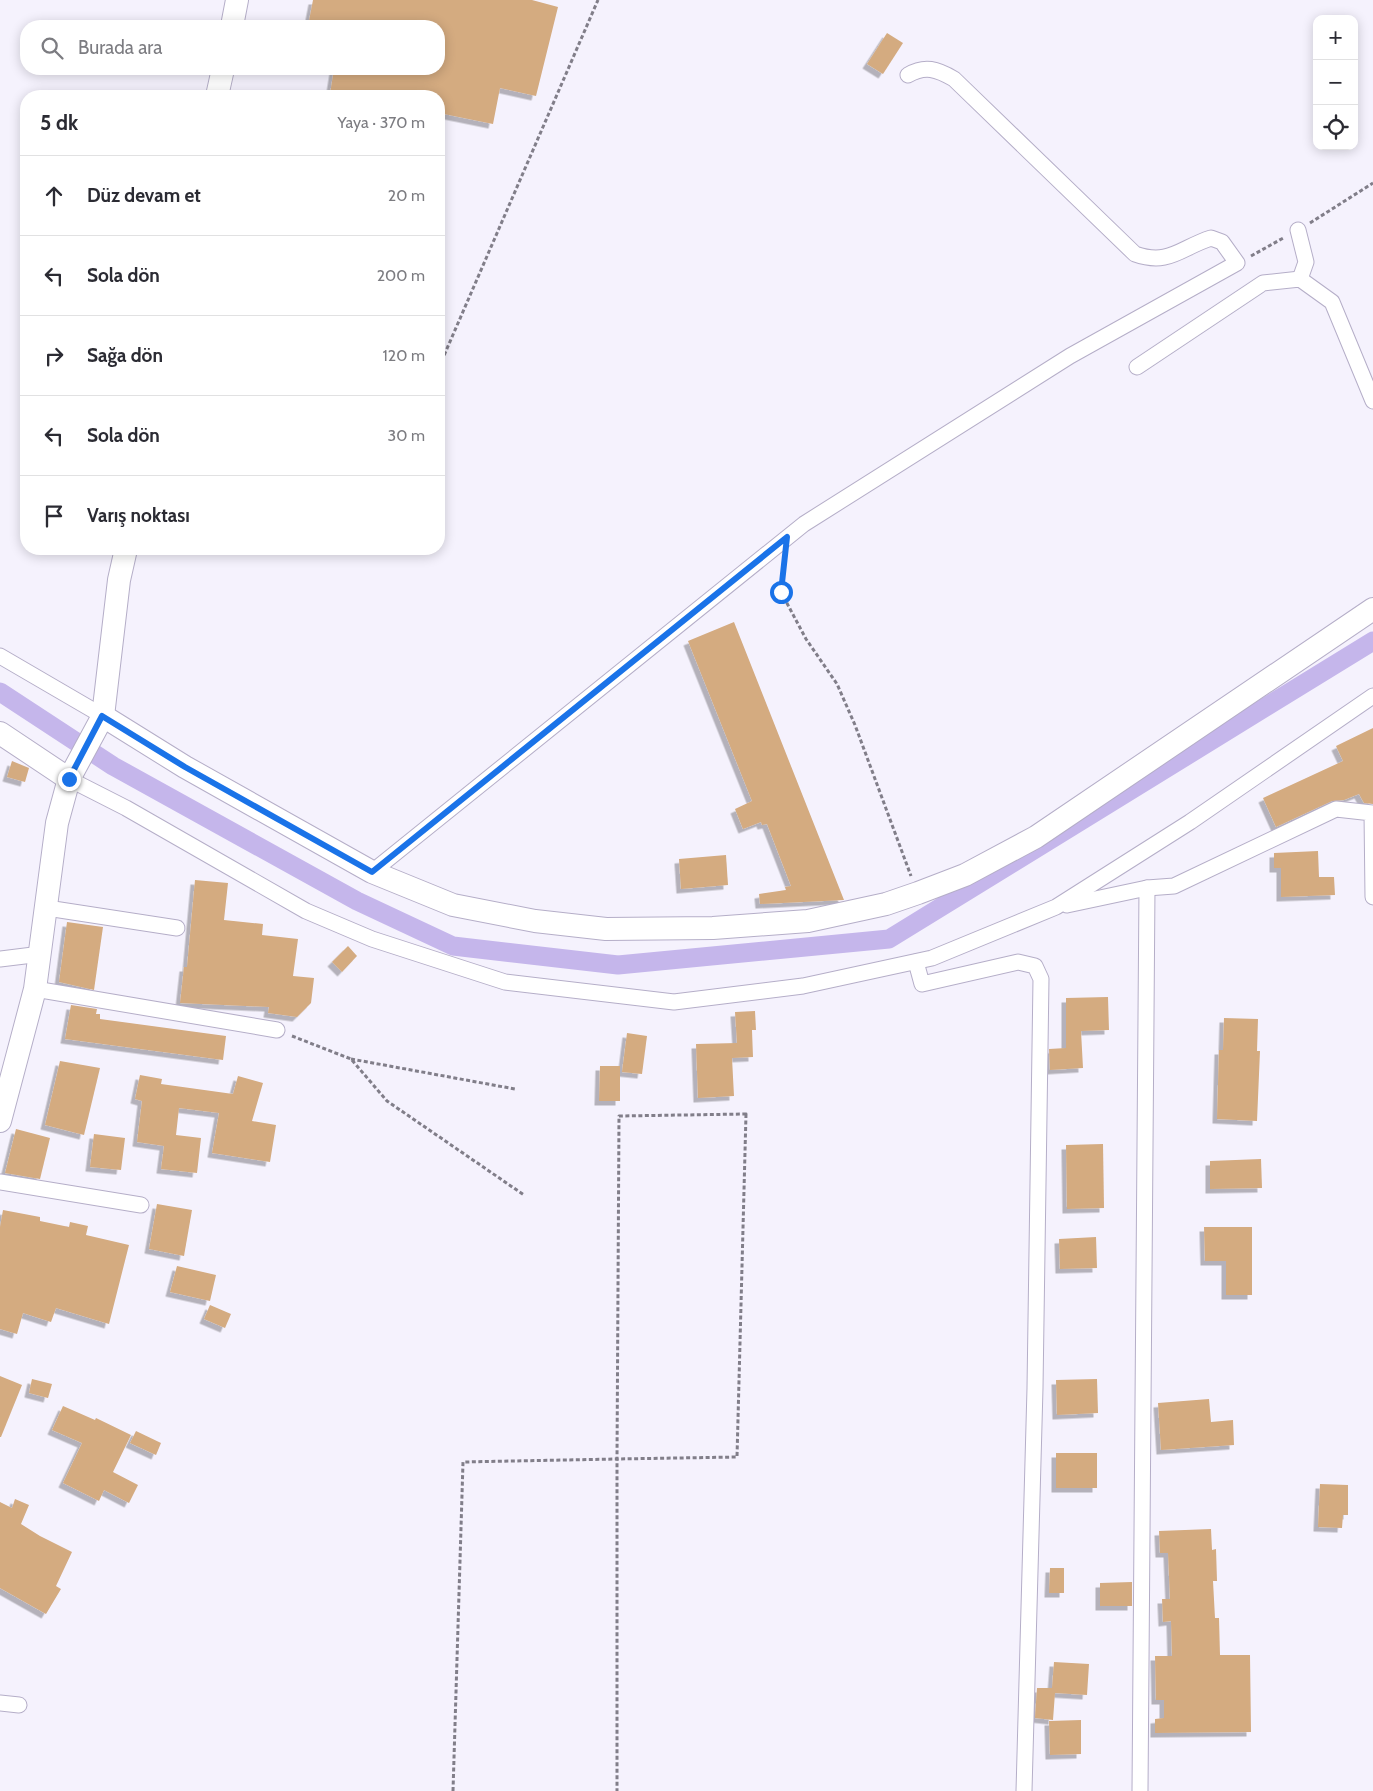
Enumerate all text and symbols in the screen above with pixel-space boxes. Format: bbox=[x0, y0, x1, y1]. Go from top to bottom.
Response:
map controls bbox=[1313, 15, 1358, 150]
button: + bbox=[1313, 15, 1358, 60]
search box bbox=[20, 20, 445, 75]
icon: search bbox=[38, 34, 66, 62]
text: Burada ara bbox=[78, 36, 162, 59]
button: − bbox=[1313, 60, 1358, 105]
button: locate bbox=[1313, 105, 1358, 150]
text: 5 dk bbox=[40, 110, 78, 135]
text: Yaya · 370 m bbox=[338, 113, 425, 132]
icon: ahead bbox=[40, 182, 68, 210]
text: Düz devam et bbox=[87, 184, 201, 207]
text: 20 m bbox=[388, 186, 425, 205]
icon: left bbox=[40, 262, 68, 290]
text: Sola dön bbox=[87, 264, 160, 287]
text: 200 m bbox=[377, 266, 425, 285]
icon: right bbox=[40, 342, 68, 370]
text: Sağa dön bbox=[87, 344, 163, 367]
text: 120 m bbox=[383, 346, 425, 365]
icon: left bbox=[40, 422, 68, 450]
text: Sola dön bbox=[87, 424, 160, 447]
text: 30 m bbox=[388, 426, 425, 445]
icon: arrive bbox=[40, 502, 68, 530]
text: Varış noktası bbox=[87, 504, 190, 527]
route start bbox=[770, 581, 793, 604]
route end bbox=[58, 768, 81, 791]

